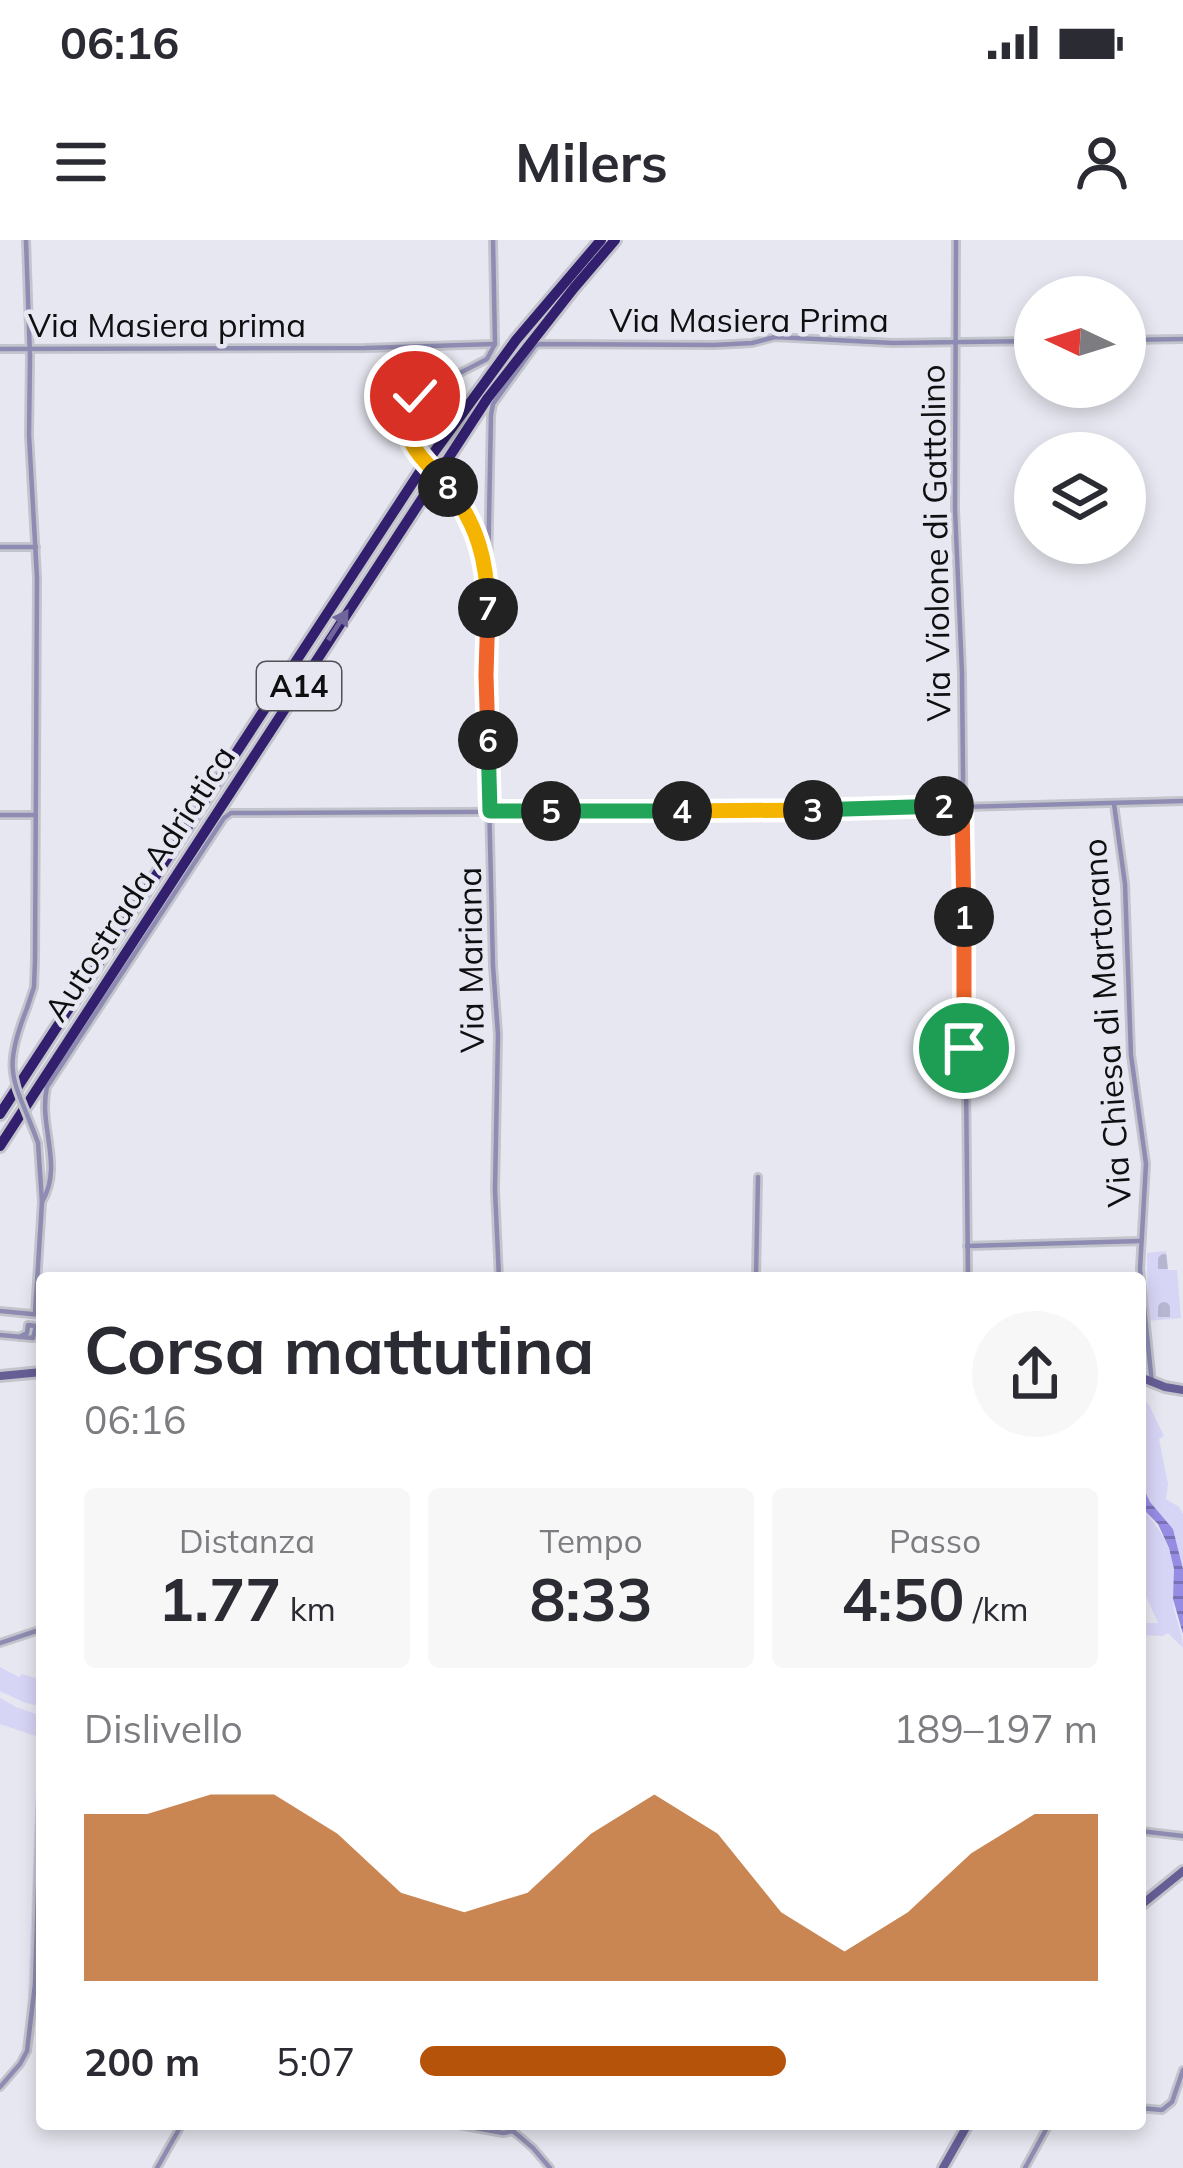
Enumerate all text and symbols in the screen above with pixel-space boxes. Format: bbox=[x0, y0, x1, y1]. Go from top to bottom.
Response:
text: 06:16 bbox=[60, 14, 179, 70]
text: Milers bbox=[515, 128, 668, 196]
icon: menu bbox=[48, 129, 114, 195]
icon: person bbox=[1069, 129, 1135, 195]
north arrow bbox=[1014, 276, 1146, 408]
map controls bbox=[1014, 276, 1146, 564]
street label: Via Masiera Prima bbox=[609, 299, 889, 340]
street label: Via Masiera prima bbox=[28, 304, 306, 345]
pin bbox=[364, 345, 466, 447]
icon: check bbox=[382, 363, 448, 429]
street label: Via Violone di Gattolino bbox=[911, 364, 959, 722]
button: layers bbox=[1014, 432, 1146, 564]
pin: 8 bbox=[418, 457, 478, 517]
text: 8 bbox=[438, 466, 458, 507]
pin: 7 bbox=[458, 578, 518, 638]
text: 7 bbox=[478, 587, 498, 628]
one-way arrow bbox=[327, 608, 349, 641]
road number: A14 bbox=[257, 662, 341, 710]
pin: 6 bbox=[458, 710, 518, 770]
text: 6 bbox=[478, 719, 498, 760]
street label: Autostrada Adriatica bbox=[35, 738, 243, 1028]
pin: 2 bbox=[914, 776, 974, 836]
pin: 3 bbox=[783, 780, 843, 840]
pin: 5 bbox=[521, 781, 581, 841]
pin: 4 bbox=[652, 781, 712, 841]
text: 2 bbox=[934, 785, 954, 826]
text: 3 bbox=[803, 789, 823, 830]
text: 5 bbox=[541, 790, 561, 831]
text: 4 bbox=[672, 790, 692, 831]
street label: Via Chiesa di Martorano bbox=[1073, 837, 1139, 1209]
street label: Via Mariana bbox=[448, 867, 492, 1053]
pin: 1 bbox=[934, 887, 994, 947]
text: 1 bbox=[954, 896, 974, 937]
pin bbox=[913, 997, 1015, 1099]
icon: arrive bbox=[931, 1015, 997, 1081]
text: Corsa mattutina bbox=[84, 1308, 594, 1391]
button: share bbox=[972, 1311, 1098, 1437]
text: 06:16 bbox=[84, 1395, 187, 1444]
text: Distanza bbox=[179, 1520, 315, 1561]
text: Tempo bbox=[540, 1520, 642, 1561]
text: Passo bbox=[889, 1520, 981, 1561]
text: 1.77 bbox=[158, 1561, 281, 1636]
text: 8:33 bbox=[530, 1561, 652, 1636]
text: 4:50 bbox=[842, 1561, 964, 1636]
text: km bbox=[281, 1588, 336, 1629]
text: /km bbox=[964, 1588, 1028, 1629]
text: Dislivello bbox=[84, 1704, 243, 1753]
text: 189–197 m bbox=[893, 1704, 1098, 1753]
text: 200 m bbox=[84, 2037, 200, 2086]
text: 5:07 bbox=[276, 2037, 355, 2086]

